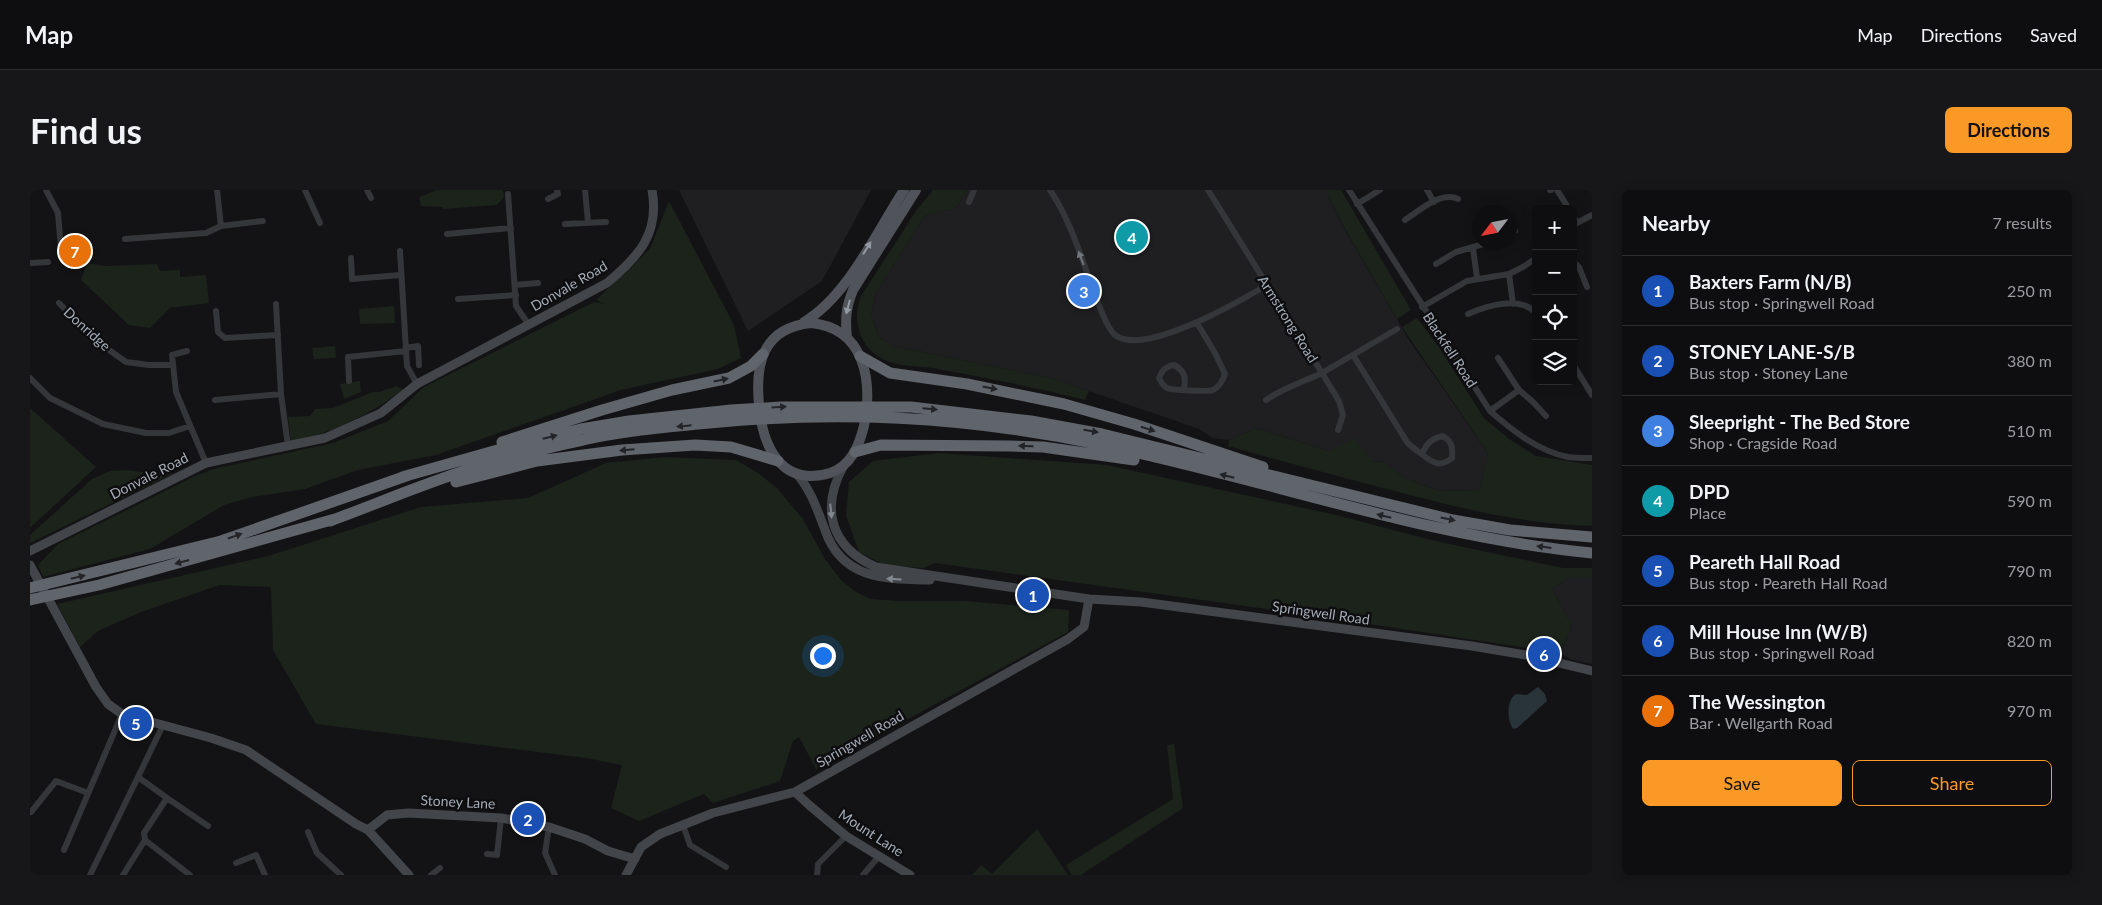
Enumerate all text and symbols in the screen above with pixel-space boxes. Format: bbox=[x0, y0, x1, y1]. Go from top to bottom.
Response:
text: Map bbox=[25, 20, 73, 49]
text: Map bbox=[1857, 24, 1893, 46]
text: Directions bbox=[1921, 24, 2002, 46]
text: Saved bbox=[2030, 24, 2077, 46]
button: Directions bbox=[1945, 107, 2072, 153]
text: Find us bbox=[30, 109, 142, 151]
north arrow bbox=[1472, 205, 1517, 250]
map controls bbox=[1532, 205, 1577, 385]
button: + bbox=[1532, 205, 1577, 250]
text: Nearby bbox=[1642, 210, 1710, 235]
text: 7 results bbox=[1992, 213, 2052, 232]
pin: 4 bbox=[1116, 218, 1148, 256]
pin: 7 bbox=[59, 232, 91, 270]
one-way arrow bbox=[862, 242, 872, 255]
button: − bbox=[1532, 250, 1577, 295]
one-way arrow bbox=[1077, 251, 1085, 265]
street label: Donvale Road bbox=[527, 257, 610, 314]
text: Baxters Farm (N/B) bbox=[1689, 270, 1851, 293]
pin: 3 bbox=[1068, 272, 1100, 310]
street label: Armstrong Road bbox=[1255, 272, 1322, 365]
text: 1 bbox=[1653, 281, 1663, 300]
text: 250 m bbox=[2007, 281, 2052, 300]
text: Bus stop · Springwell Road bbox=[1689, 293, 1875, 312]
button: locate bbox=[1532, 295, 1577, 340]
one-way arrow bbox=[844, 299, 852, 314]
street label: Donridge bbox=[60, 303, 114, 354]
street label: Blackfell Road bbox=[1420, 309, 1481, 391]
button: layers bbox=[1532, 340, 1577, 385]
text: STONEY LANE-S/B bbox=[1689, 340, 1855, 363]
text: 2 bbox=[1653, 351, 1663, 370]
text: 380 m bbox=[2007, 351, 2052, 370]
text: Bus stop · Stoney Lane bbox=[1689, 363, 1848, 382]
one-way arrow bbox=[713, 376, 728, 384]
one-way arrow bbox=[983, 385, 999, 393]
one-way arrow bbox=[772, 403, 788, 411]
one-way arrow bbox=[922, 405, 938, 413]
text: Sleepright - The Bed Store bbox=[1689, 410, 1910, 433]
text: 3 bbox=[1653, 421, 1663, 440]
text: 510 m bbox=[2007, 421, 2052, 440]
one-way arrow bbox=[676, 422, 692, 430]
one-way arrow bbox=[1140, 425, 1155, 433]
one-way arrow bbox=[1083, 428, 1099, 436]
one-way arrow bbox=[543, 433, 558, 441]
text: Shop · Cragside Road bbox=[1689, 433, 1837, 452]
one-way arrow bbox=[1018, 442, 1034, 450]
one-way arrow bbox=[618, 446, 634, 454]
street label: Donvale Road bbox=[107, 449, 191, 503]
one-way arrow bbox=[1219, 471, 1234, 479]
text: DPD bbox=[1689, 480, 1730, 503]
text: 4 bbox=[1653, 491, 1663, 510]
text: 590 m bbox=[2007, 491, 2052, 510]
one-way arrow bbox=[827, 503, 835, 519]
text: Place bbox=[1689, 503, 1726, 522]
one-way arrow bbox=[1377, 512, 1392, 520]
one-way arrow bbox=[1440, 515, 1455, 523]
one-way arrow bbox=[227, 532, 242, 539]
one-way arrow bbox=[1535, 543, 1551, 551]
text: Peareth Hall Road bbox=[1689, 550, 1840, 573]
one-way arrow bbox=[174, 559, 189, 567]
text: 5 bbox=[1653, 561, 1663, 580]
text: 790 m bbox=[2007, 561, 2052, 580]
one-way arrow bbox=[70, 573, 85, 581]
text: Bus stop · Peareth Hall Road bbox=[1689, 573, 1887, 592]
one-way arrow bbox=[885, 574, 901, 582]
pin: 1 bbox=[1017, 576, 1049, 614]
street label: Springwell Road bbox=[1271, 597, 1371, 628]
text: Mill House Inn (W/B) bbox=[1689, 620, 1867, 643]
text: 6 bbox=[1653, 631, 1663, 650]
text: 820 m bbox=[2007, 631, 2052, 650]
pin: 6 bbox=[1528, 635, 1560, 673]
your location bbox=[810, 643, 836, 669]
text: Bus stop · Springwell Road bbox=[1689, 643, 1875, 662]
text: The Wessington bbox=[1689, 690, 1825, 713]
text: 7 bbox=[1653, 701, 1663, 720]
text: 970 m bbox=[2007, 701, 2052, 720]
pin: 5 bbox=[120, 704, 152, 742]
street label: Springwell Road bbox=[813, 707, 907, 771]
text: Bar · Wellgarth Road bbox=[1689, 713, 1833, 732]
button: Save bbox=[1642, 760, 1842, 806]
button: Share bbox=[1852, 760, 2052, 806]
street label: Stoney Lane bbox=[420, 791, 496, 812]
pin: 2 bbox=[512, 800, 544, 838]
street label: Mount Lane bbox=[836, 805, 907, 860]

